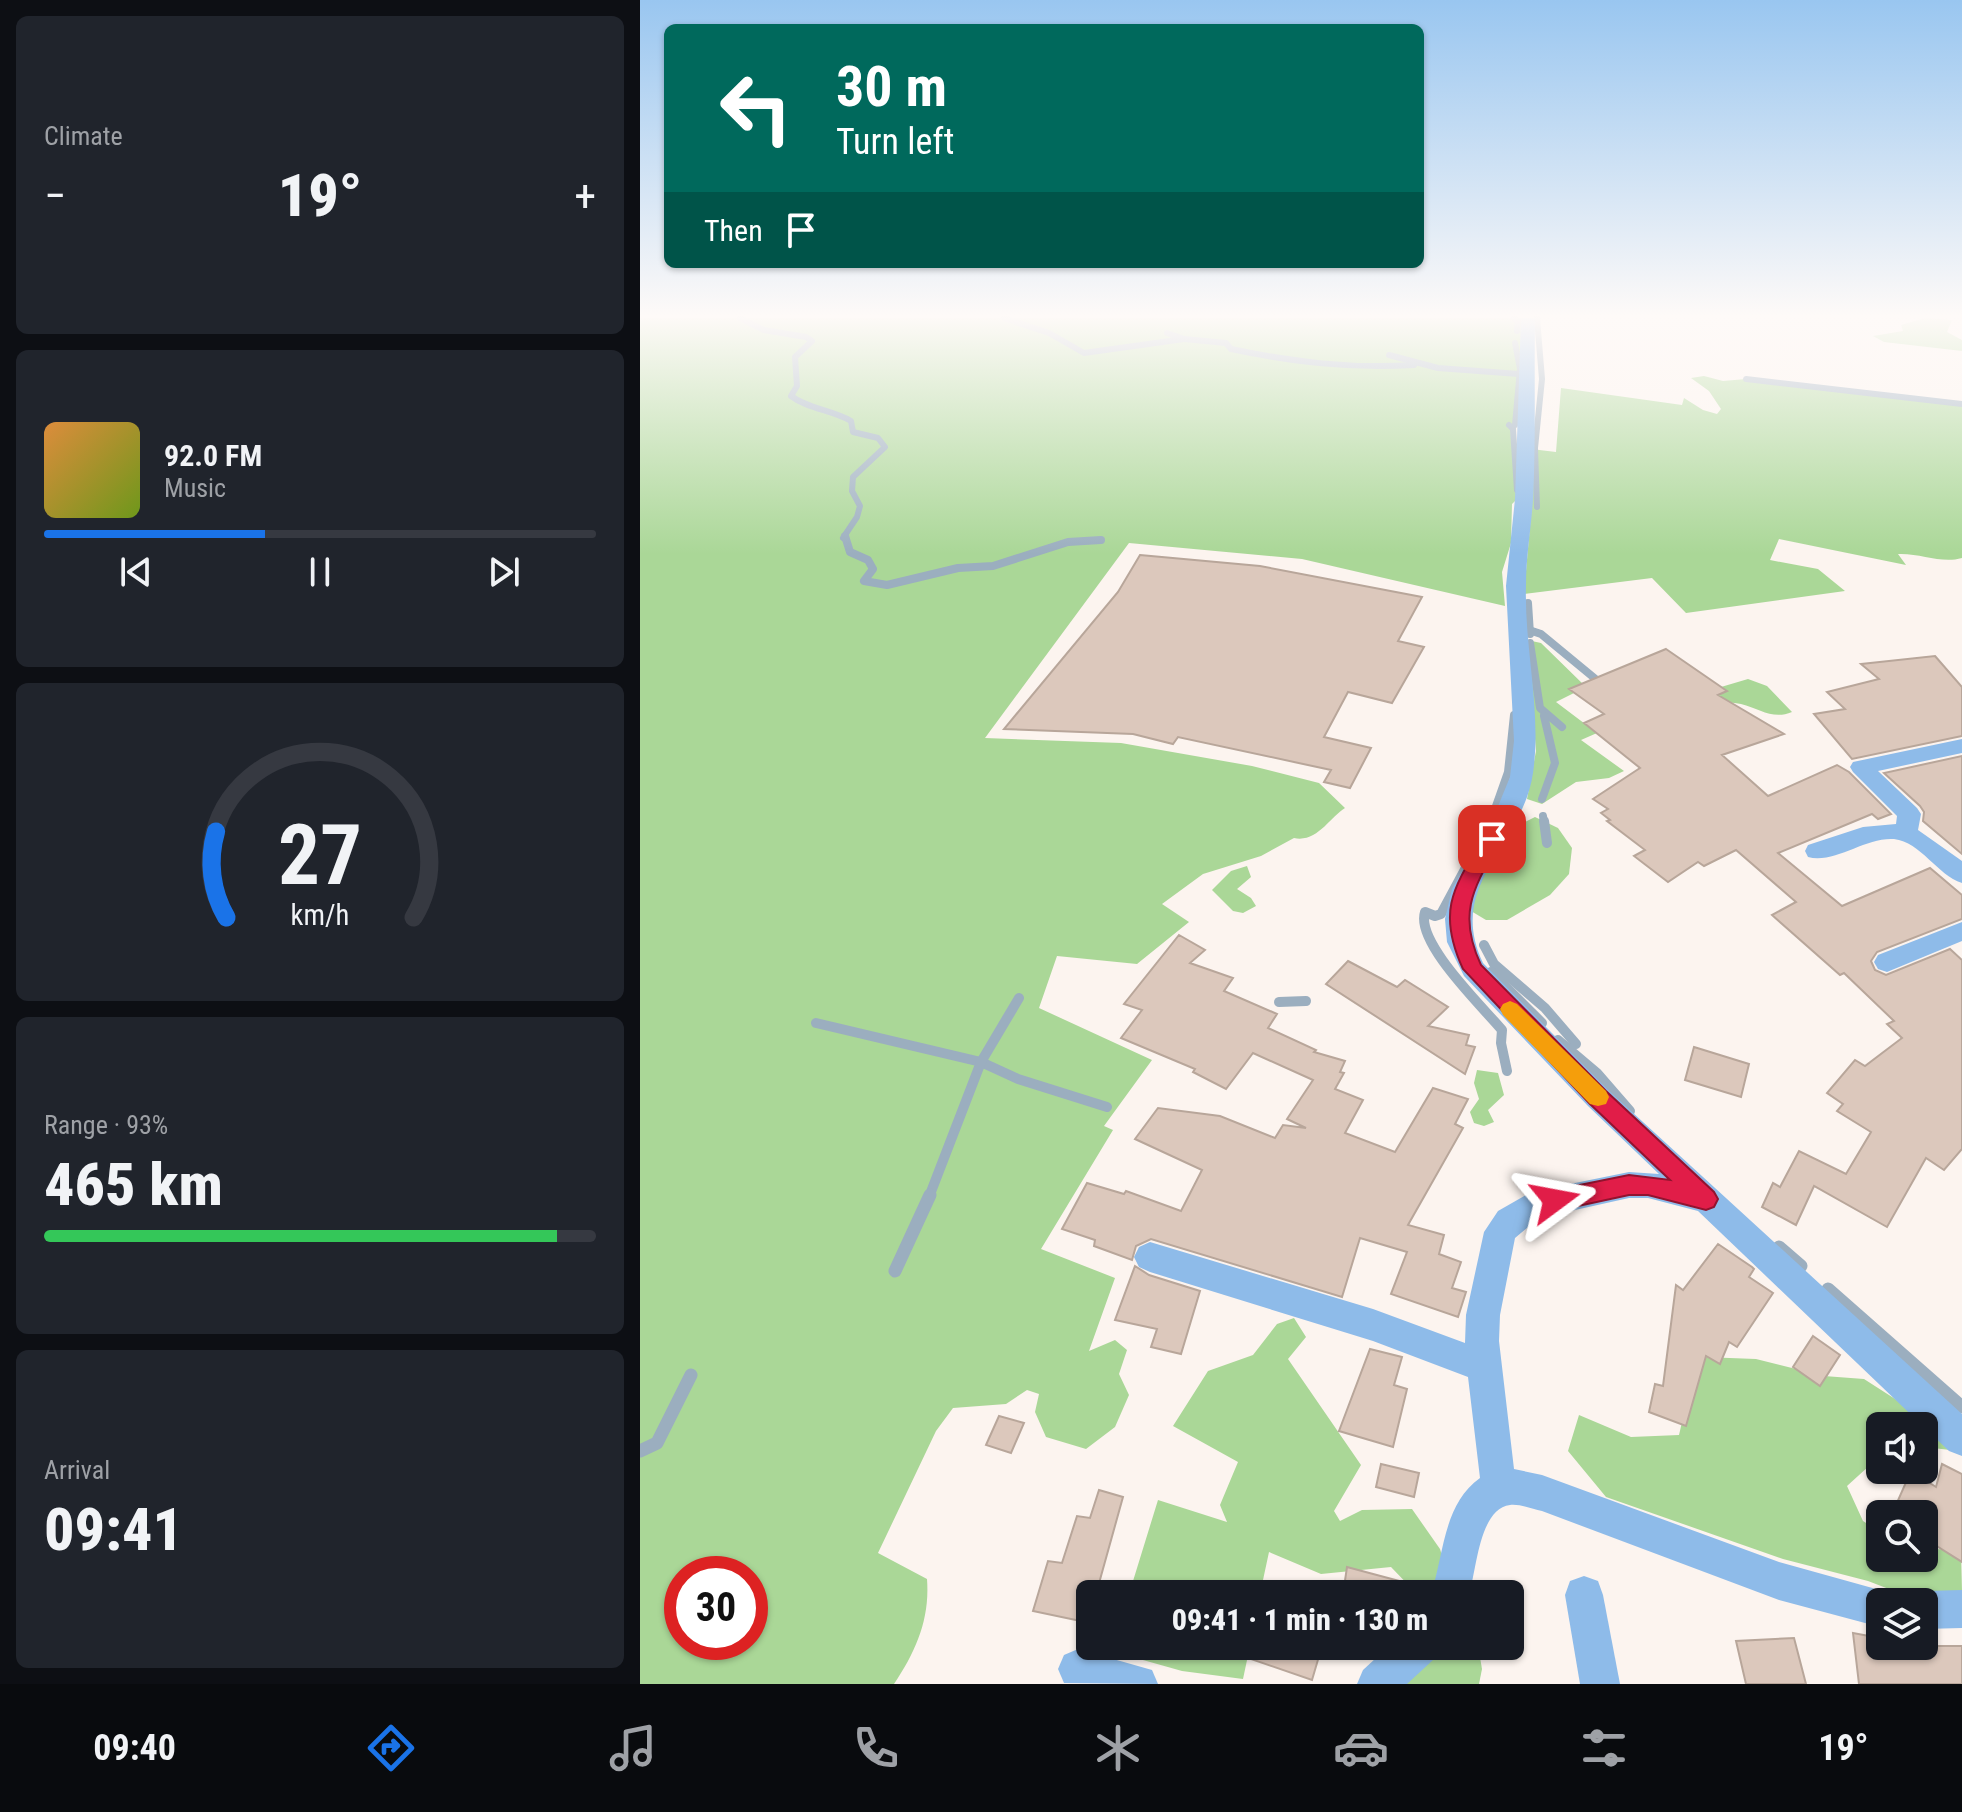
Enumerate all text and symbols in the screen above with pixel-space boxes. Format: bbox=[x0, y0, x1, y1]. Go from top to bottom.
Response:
text: 30 m bbox=[836, 54, 947, 120]
icon: left bbox=[704, 56, 808, 160]
text: Climate bbox=[44, 121, 123, 151]
text: Turn left bbox=[836, 121, 954, 163]
text: 19° bbox=[278, 160, 362, 231]
text: − bbox=[44, 170, 66, 222]
text: + bbox=[574, 170, 596, 222]
icon: arrive bbox=[779, 208, 823, 252]
text: Then bbox=[704, 213, 763, 248]
text: 92.0 FM bbox=[164, 438, 262, 473]
text: Music bbox=[164, 473, 226, 503]
icon: previous bbox=[114, 550, 158, 594]
icon: pause bbox=[298, 550, 342, 594]
icon: next bbox=[482, 550, 526, 594]
pin bbox=[1458, 805, 1526, 873]
text: 27 bbox=[278, 807, 362, 904]
icon: arrive bbox=[1470, 817, 1514, 861]
text: km/h bbox=[291, 898, 349, 932]
text: Range · 93% bbox=[44, 1110, 168, 1140]
text: 465 km bbox=[44, 1149, 223, 1220]
position arrow bbox=[1513, 1158, 1597, 1242]
map controls bbox=[1866, 1412, 1938, 1660]
button: sound bbox=[1866, 1412, 1938, 1484]
text: Arrival bbox=[44, 1455, 110, 1485]
text: 09:41 bbox=[44, 1494, 183, 1565]
button: search bbox=[1866, 1500, 1938, 1572]
speed limit sign: 30 bbox=[664, 1556, 768, 1660]
button: layers bbox=[1866, 1588, 1938, 1660]
text: 09:41 · 1 min · 130 m bbox=[1172, 1602, 1428, 1637]
icon: directions bbox=[363, 1720, 419, 1776]
icon: music bbox=[605, 1720, 661, 1776]
icon: phone bbox=[848, 1720, 904, 1776]
icon: climate bbox=[1090, 1720, 1146, 1776]
icon: car bbox=[1333, 1720, 1389, 1776]
icon: filters bbox=[1576, 1720, 1632, 1776]
text: 09:40 bbox=[93, 1727, 176, 1769]
text: 19° bbox=[1818, 1727, 1869, 1769]

